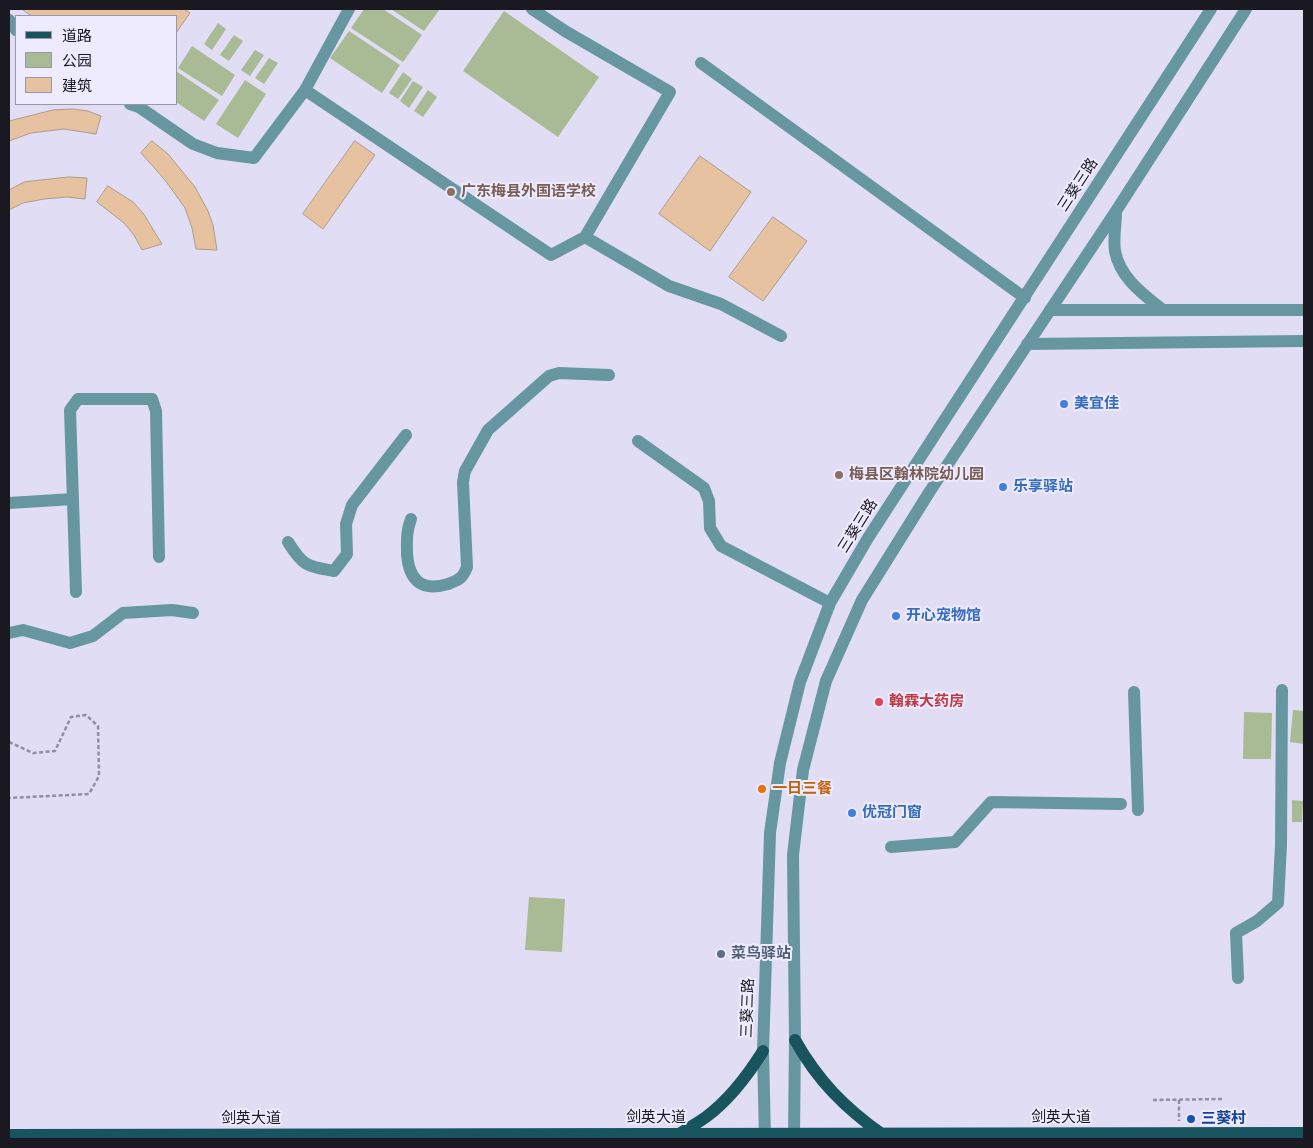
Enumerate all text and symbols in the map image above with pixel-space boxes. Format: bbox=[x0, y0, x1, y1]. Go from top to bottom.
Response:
legend bbox=[15, 15, 178, 105]
text: 道路 bbox=[62, 25, 92, 45]
text: 公园 bbox=[62, 50, 92, 70]
text: 建筑 bbox=[62, 75, 92, 95]
street label: 三葵三路 bbox=[1054, 155, 1102, 215]
place label: 广东梅县外国语学校 bbox=[461, 183, 596, 201]
marker: 广东梅县外国语学校 bbox=[445, 186, 457, 198]
place label: 美宜佳 bbox=[1074, 395, 1119, 413]
marker: 美宜佳 bbox=[1058, 398, 1070, 410]
place label: 梅县区翰林院幼儿园 bbox=[849, 466, 984, 484]
marker: 梅县区翰林院幼儿园 bbox=[833, 469, 845, 481]
place label: 乐享驿站 bbox=[1013, 478, 1073, 496]
marker: 乐享驿站 bbox=[997, 481, 1009, 493]
street label: 三葵三路 bbox=[834, 496, 882, 556]
place label: 开心宠物馆 bbox=[906, 607, 981, 625]
marker: 开心宠物馆 bbox=[890, 610, 902, 622]
place label: 翰霖大药房 bbox=[889, 693, 964, 711]
marker: 翰霖大药房 bbox=[873, 696, 885, 708]
place label: 一日三餐 bbox=[772, 780, 832, 798]
marker: 一日三餐 bbox=[756, 783, 768, 795]
place label: 优冠门窗 bbox=[862, 804, 922, 822]
marker: 优冠门窗 bbox=[846, 807, 858, 819]
place label: 菜鸟驿站 bbox=[731, 945, 791, 963]
marker: 菜鸟驿站 bbox=[715, 948, 727, 960]
street label: 三葵三路 bbox=[738, 978, 758, 1038]
street label: 剑英大道 bbox=[626, 1109, 686, 1127]
street label: 剑英大道 bbox=[1031, 1109, 1091, 1127]
street label: 剑英大道 bbox=[221, 1110, 281, 1128]
place label: 三葵村 bbox=[1201, 1110, 1246, 1128]
marker: 三葵村 bbox=[1185, 1113, 1197, 1125]

